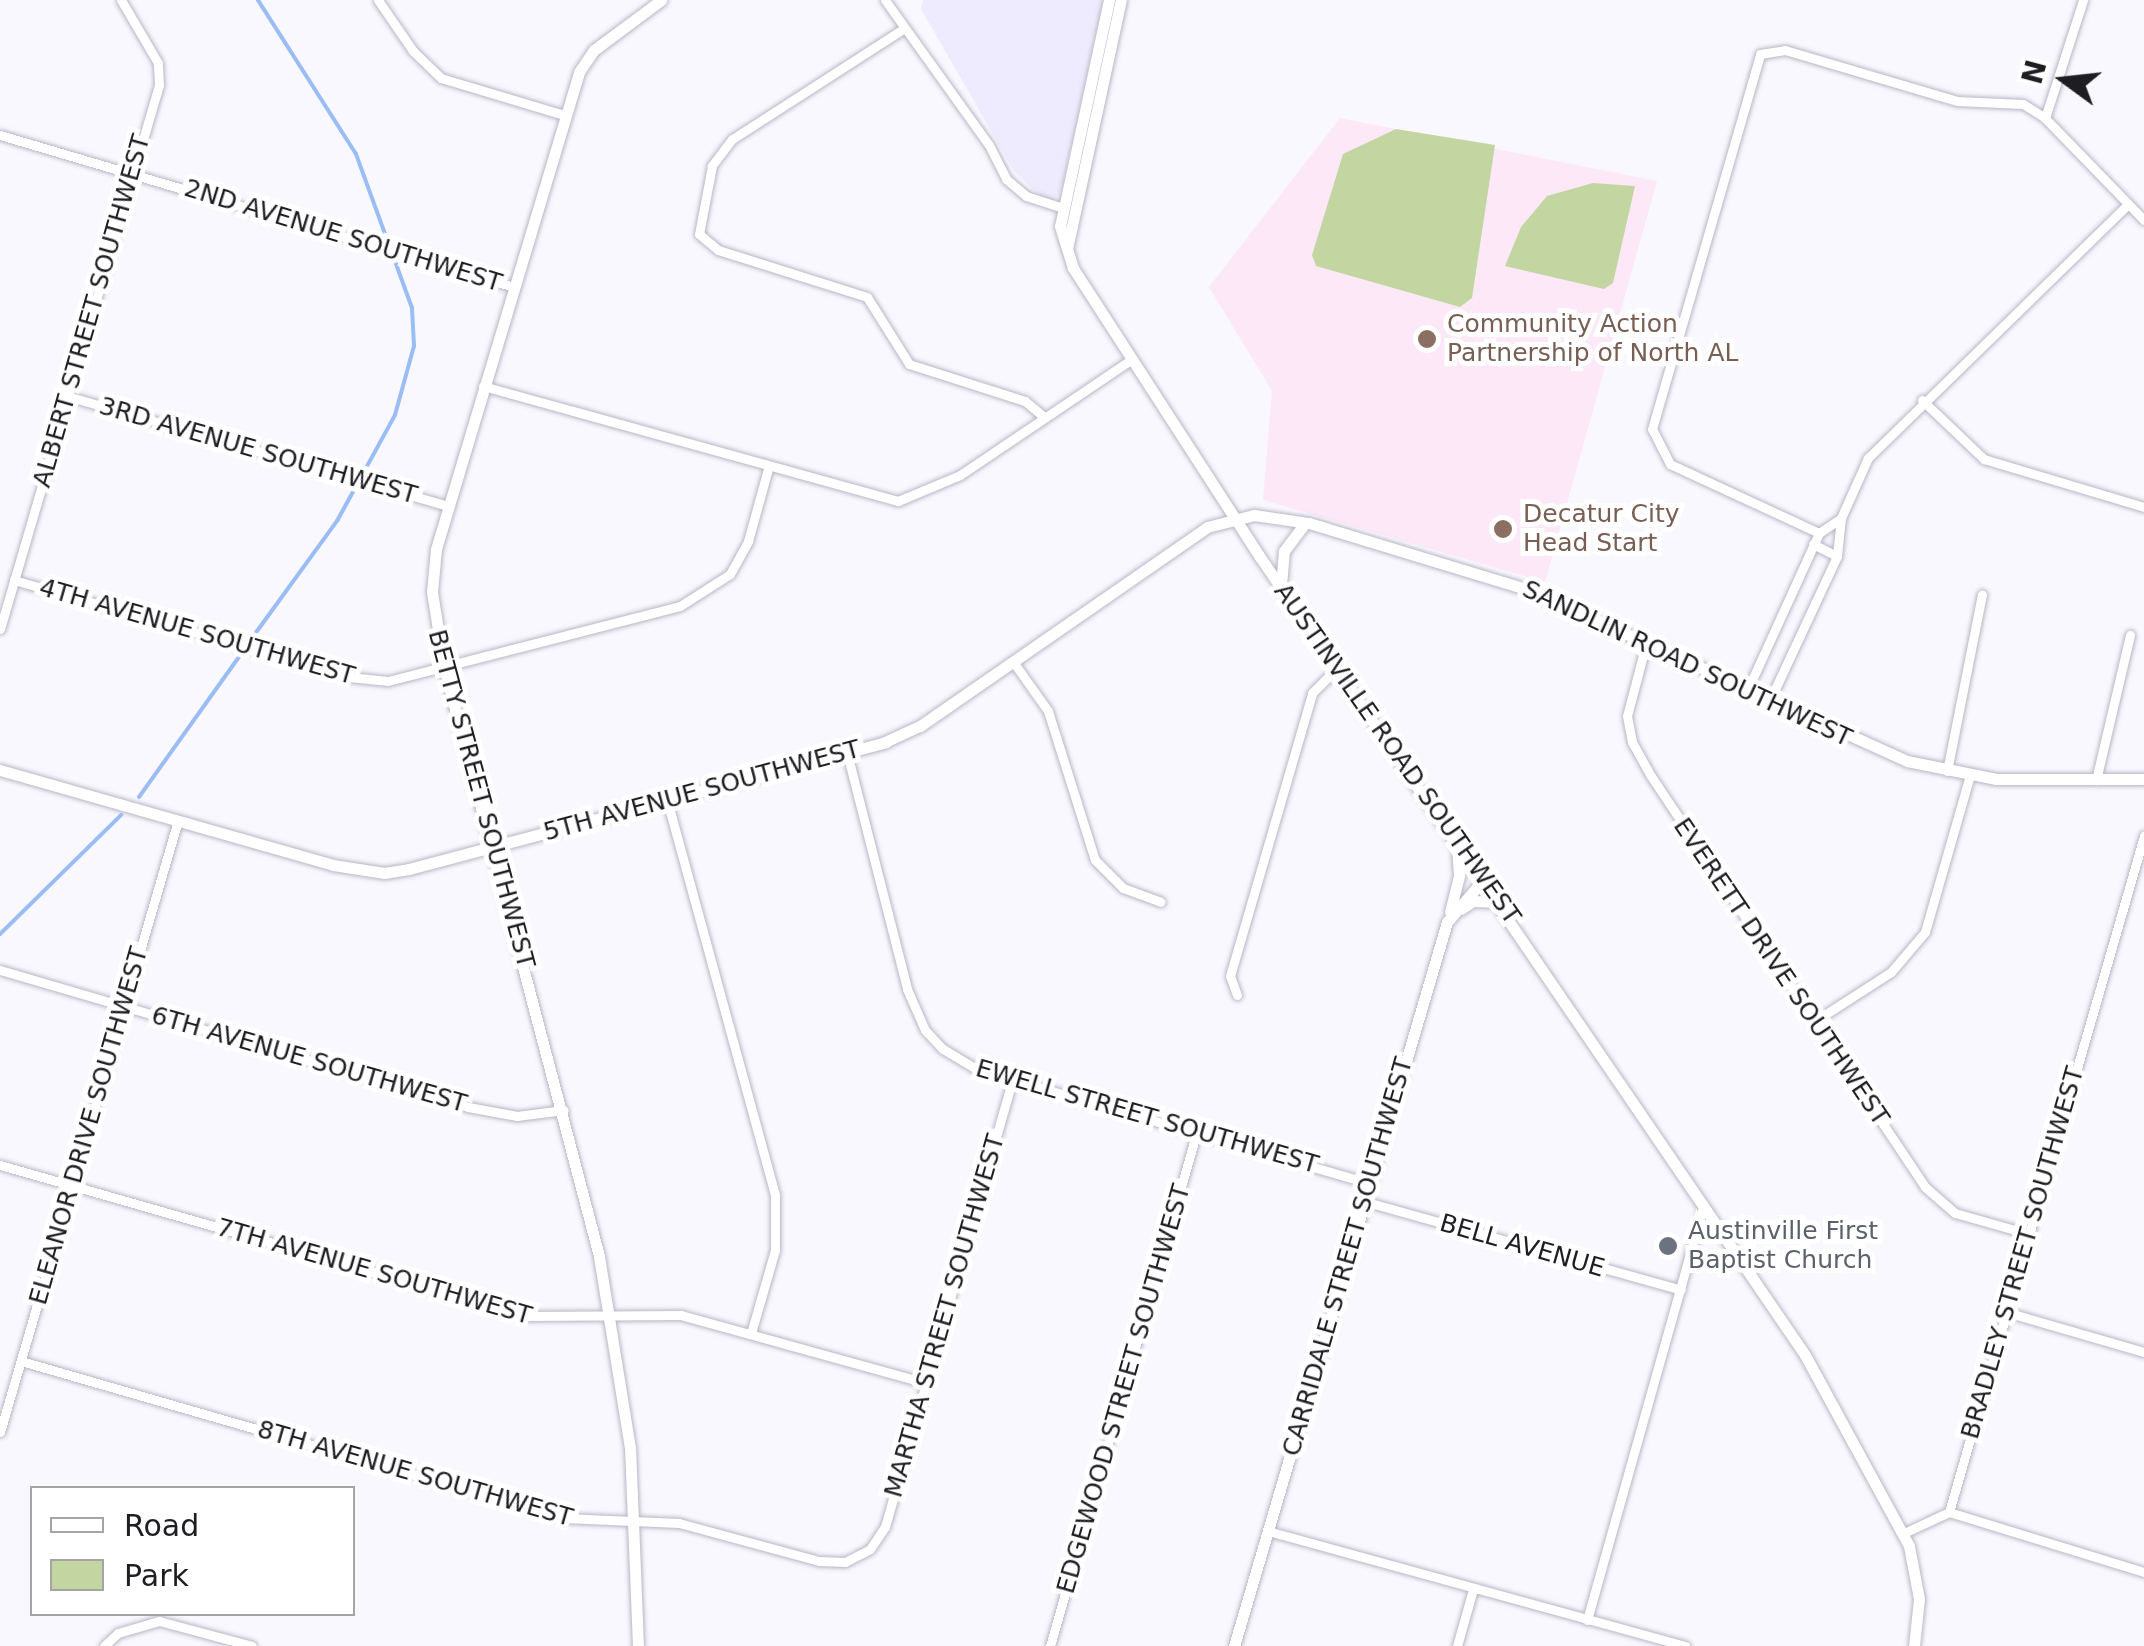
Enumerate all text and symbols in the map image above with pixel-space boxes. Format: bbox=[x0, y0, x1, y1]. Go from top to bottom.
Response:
north arrow bbox=[2014, 30, 2114, 130]
text: N bbox=[2016, 57, 2054, 88]
street label: ALBERT STREET SOUTHWEST bbox=[27, 131, 157, 491]
street label: 2ND AVENUE SOUTHWEST bbox=[181, 173, 505, 299]
place label: Community Action Partnership of North AL bbox=[1447, 310, 1738, 369]
marker: Community Action Partnership of North AL bbox=[1416, 328, 1438, 350]
street label: 3RD AVENUE SOUTHWEST bbox=[96, 391, 420, 511]
place label: Decatur City Head Start bbox=[1523, 500, 1680, 559]
marker: Decatur City Head Start bbox=[1492, 518, 1514, 540]
street label: 4TH AVENUE SOUTHWEST bbox=[36, 573, 358, 691]
street label: SANDLIN ROAD SOUTHWEST bbox=[1518, 574, 1856, 754]
street label: AUSTINVILLE ROAD SOUTHWEST bbox=[1267, 578, 1527, 930]
street label: BETTY STREET SOUTHWEST bbox=[421, 626, 541, 972]
street label: 5TH AVENUE SOUTHWEST bbox=[540, 734, 864, 848]
street label: EVERETT DRIVE SOUTHWEST bbox=[1667, 813, 1895, 1131]
street label: ELEANOR DRIVE SOUTHWEST bbox=[23, 944, 155, 1308]
street label: 6TH AVENUE SOUTHWEST bbox=[148, 1001, 470, 1119]
street label: EWELL STREET SOUTHWEST bbox=[972, 1054, 1322, 1180]
street label: CARRIDALE STREET SOUTHWEST bbox=[1277, 1054, 1419, 1460]
street label: BRADLEY STREET SOUTHWEST bbox=[1955, 1063, 2091, 1443]
street label: MARTHA STREET SOUTHWEST bbox=[879, 1131, 1011, 1501]
street label: EDGEWOOD STREET SOUTHWEST bbox=[1051, 1181, 1197, 1597]
street label: BELL AVENUE bbox=[1436, 1208, 1608, 1284]
street label: 7TH AVENUE SOUTHWEST bbox=[213, 1213, 535, 1331]
place label: Austinville First Baptist Church bbox=[1688, 1217, 1878, 1276]
marker: Austinville First Baptist Church bbox=[1657, 1235, 1679, 1257]
street label: 8TH AVENUE SOUTHWEST bbox=[254, 1415, 576, 1533]
legend bbox=[30, 1486, 355, 1616]
text: Road bbox=[124, 1508, 199, 1543]
text: Park bbox=[124, 1558, 189, 1593]

